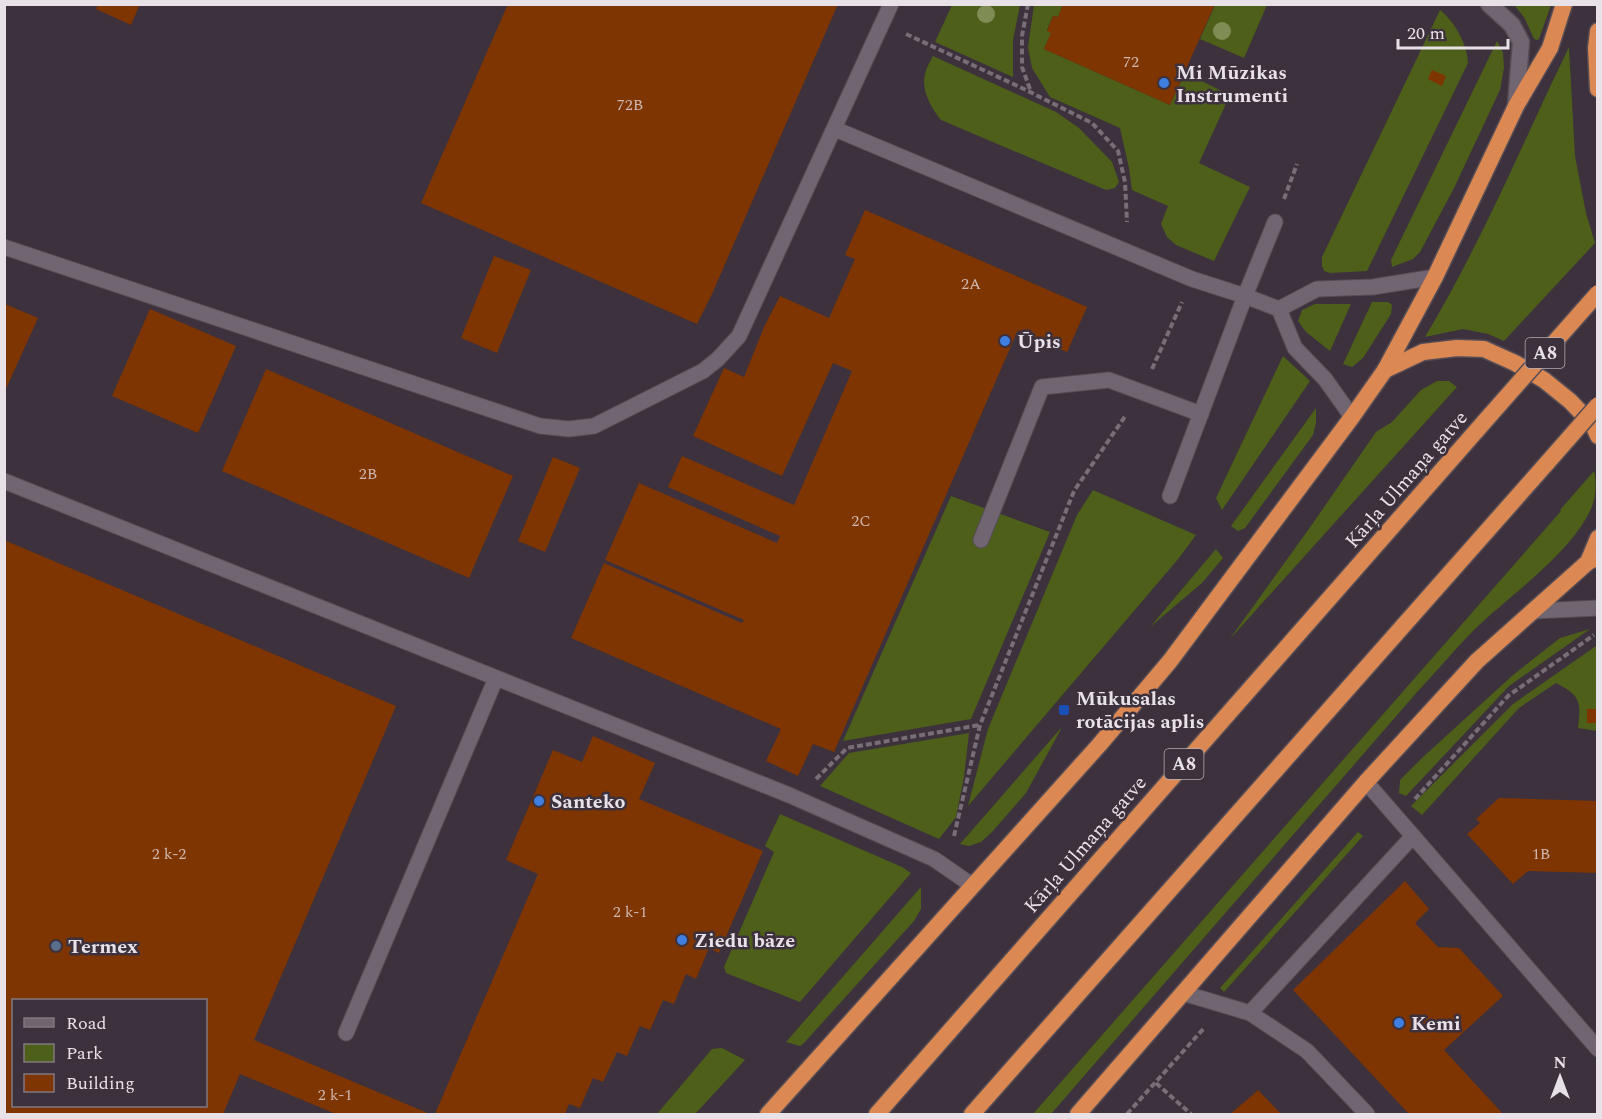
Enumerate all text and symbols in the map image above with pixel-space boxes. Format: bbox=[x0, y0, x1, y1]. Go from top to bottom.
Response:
scale bar bbox=[1398, 12, 1508, 50]
text: 20 m bbox=[1407, 20, 1445, 47]
house number: 72 bbox=[1123, 50, 1139, 74]
place label: Mi Mūzikas Instrumenti bbox=[1176, 58, 1288, 111]
marker: Mi Mūzikas Instrumenti bbox=[1157, 76, 1171, 90]
house number: 72B bbox=[617, 93, 643, 117]
house number: 2A bbox=[961, 272, 981, 296]
place label: Ūpis bbox=[1017, 327, 1061, 357]
marker: Ūpis bbox=[998, 334, 1012, 348]
road number: A8 bbox=[1526, 338, 1564, 368]
street label: Kārļa Ulmaņa gatve bbox=[1338, 404, 1475, 555]
house number: 2B bbox=[359, 462, 377, 486]
house number: 2C bbox=[851, 509, 871, 533]
place label: Mūkusalas rotācijas aplis bbox=[1076, 684, 1204, 737]
marker: Mūkusalas rotācijas aplis bbox=[1057, 703, 1071, 717]
road number: A8 bbox=[1164, 749, 1204, 779]
street label: Kārļa Ulmaņa gatve bbox=[1017, 769, 1154, 920]
place label: Santeko bbox=[551, 787, 625, 817]
marker: Santeko bbox=[532, 794, 546, 808]
house number: 2 k-2 bbox=[152, 842, 186, 866]
house number: 1B bbox=[1532, 842, 1550, 866]
house number: 2 k-1 bbox=[613, 900, 647, 924]
place label: Ziedu bāze bbox=[694, 926, 795, 956]
place label: Termex bbox=[68, 932, 138, 962]
marker: Ziedu bāze bbox=[675, 933, 689, 947]
marker: Termex bbox=[49, 939, 63, 953]
legend bbox=[12, 999, 207, 1107]
place label: Kemi bbox=[1411, 1009, 1461, 1039]
text: Road bbox=[66, 1010, 107, 1037]
marker: Kemi bbox=[1392, 1016, 1406, 1030]
text: Park bbox=[66, 1040, 103, 1067]
north arrow bbox=[1530, 1047, 1590, 1107]
text: N bbox=[1553, 1051, 1567, 1075]
text: Building bbox=[66, 1070, 135, 1097]
house number: 2 k-1 bbox=[318, 1083, 352, 1107]

